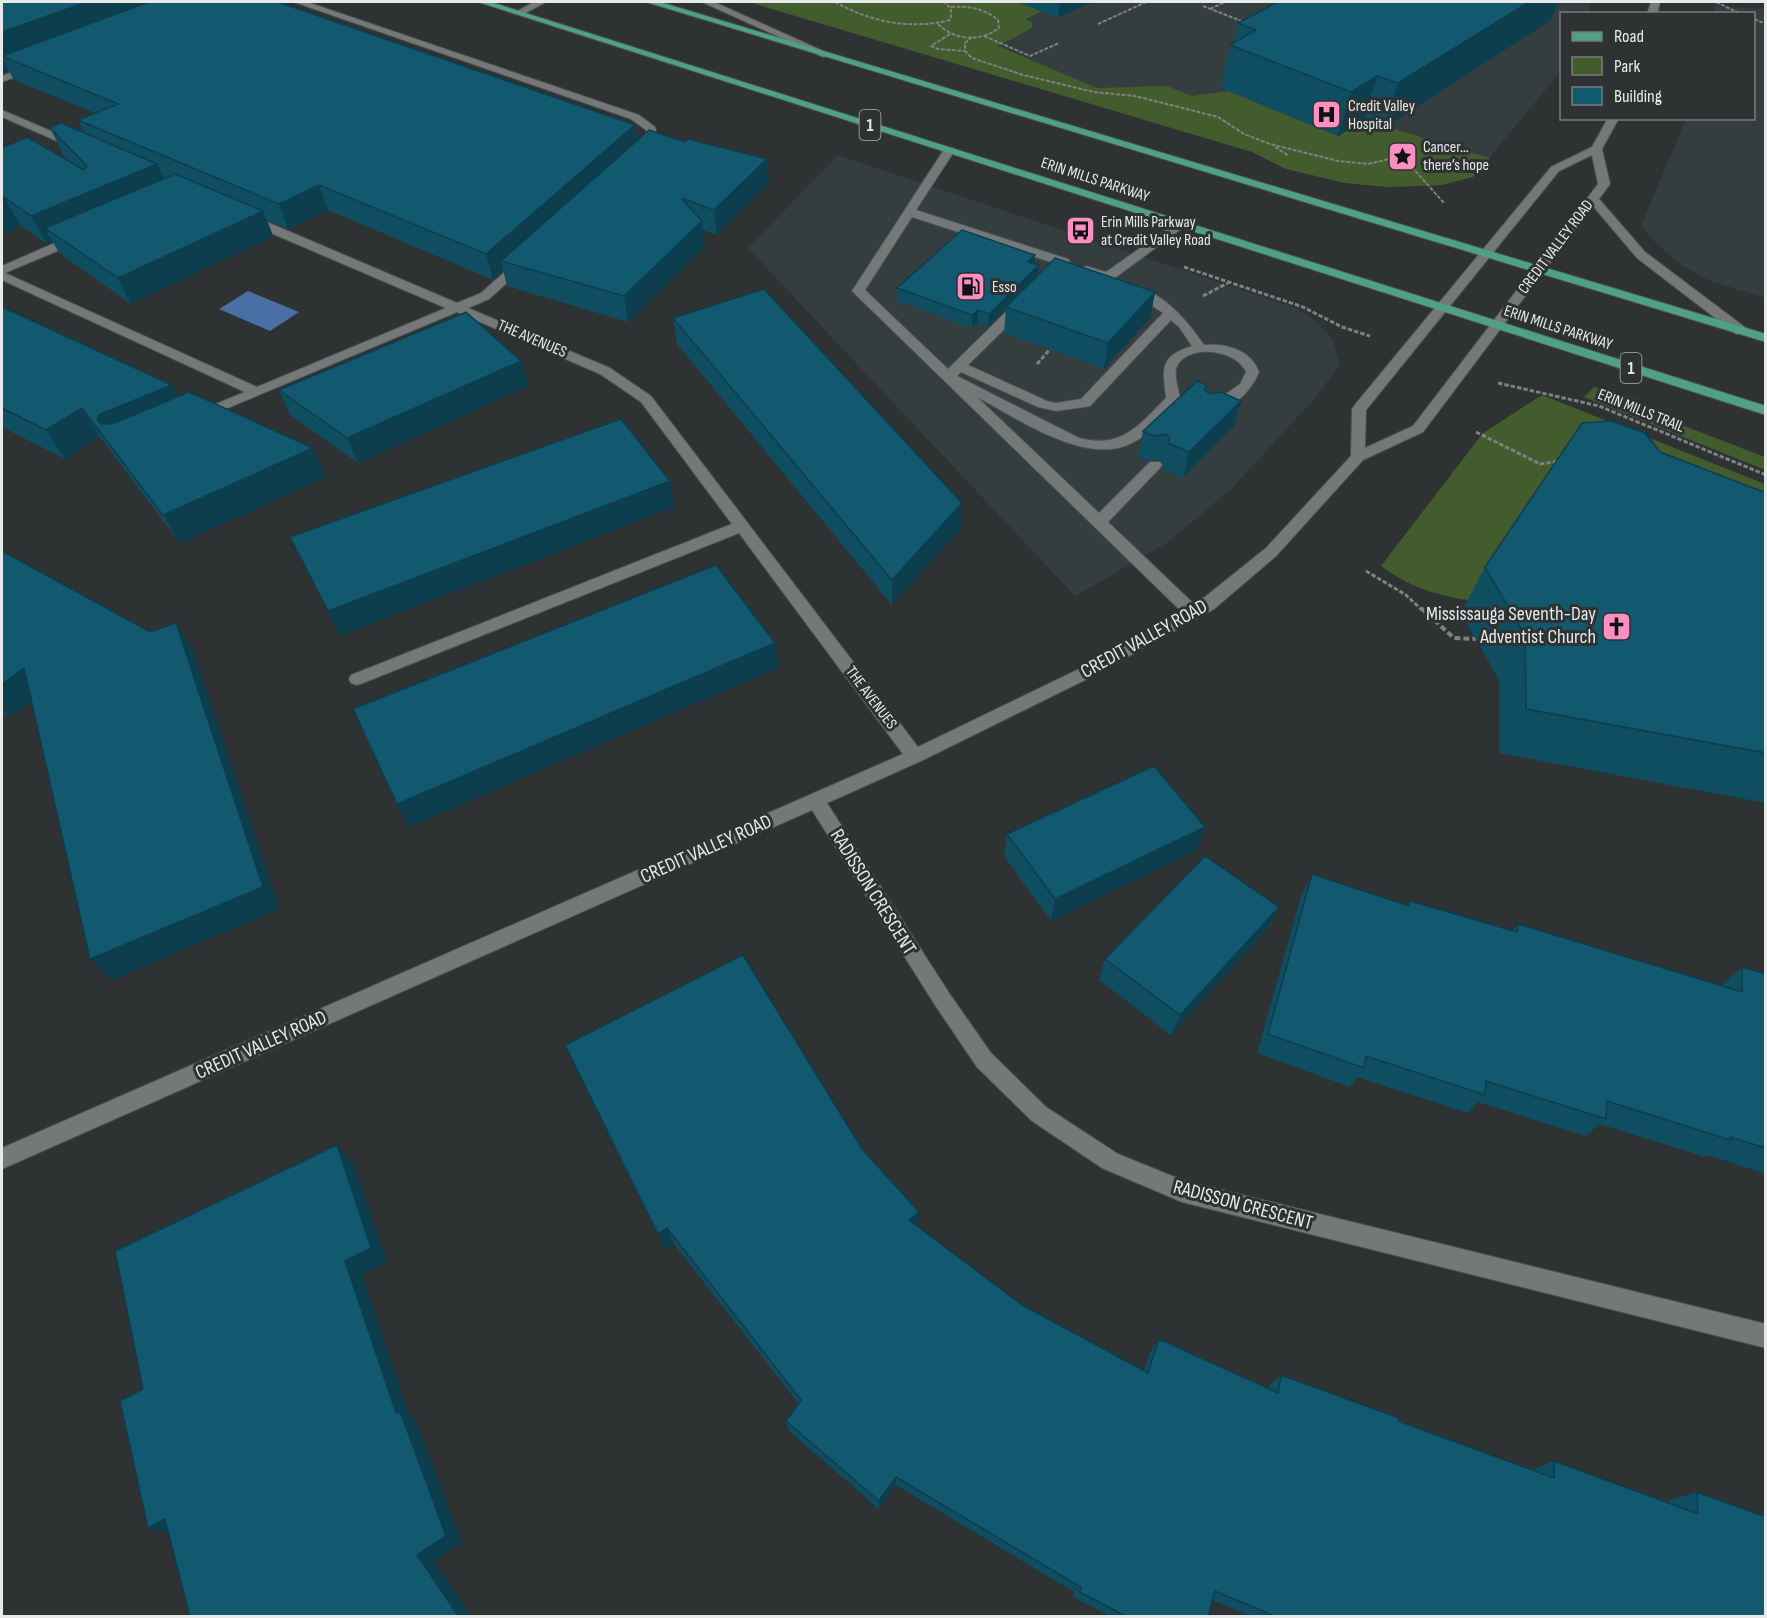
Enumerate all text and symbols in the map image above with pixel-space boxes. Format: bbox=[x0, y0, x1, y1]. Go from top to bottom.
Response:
legend bbox=[1560, 12, 1755, 120]
text: Road bbox=[1614, 26, 1644, 47]
text: Park bbox=[1614, 56, 1640, 77]
text: Building bbox=[1614, 86, 1662, 107]
place label: Credit Valley Hospital bbox=[1348, 97, 1415, 134]
hospital icon: Credit Valley Hospital bbox=[1311, 99, 1343, 131]
road number: 1 bbox=[860, 110, 880, 140]
place label: Cancer… there’s hope bbox=[1423, 138, 1489, 175]
place icon: Cancer… there’s hope bbox=[1386, 140, 1418, 172]
street label: ERIN MILLS PARKWAY bbox=[1038, 154, 1152, 207]
street label: CREDIT VALLEY ROAD bbox=[1514, 196, 1598, 298]
place label: Erin Mills Parkway at Credit Valley Road bbox=[1101, 213, 1211, 250]
bus stop icon: Erin Mills Parkway at Credit Valley Road bbox=[1064, 215, 1096, 247]
fuel station icon: Esso bbox=[955, 271, 987, 303]
place label: Esso bbox=[992, 278, 1017, 297]
street label: ERIN MILLS PARKWAY bbox=[1501, 302, 1615, 355]
street label: THE AVENUES bbox=[494, 316, 570, 362]
road number: 1 bbox=[1620, 353, 1642, 383]
street label: ERIN MILLS TRAIL bbox=[1595, 385, 1687, 437]
street label: CREDIT VALLEY ROAD bbox=[1076, 594, 1212, 684]
place label: Mississauga Seventh-Day Adventist Church bbox=[1426, 602, 1596, 649]
church icon: Mississauga Seventh-Day Adventist Church bbox=[1601, 610, 1633, 642]
street label: THE AVENUES bbox=[841, 663, 901, 733]
street label: CREDIT VALLEY ROAD bbox=[637, 809, 775, 889]
street label: RADISSON CRESCENT bbox=[825, 825, 921, 959]
street label: CREDIT VALLEY ROAD bbox=[192, 1005, 330, 1085]
street label: RADISSON CRESCENT bbox=[1171, 1175, 1315, 1235]

